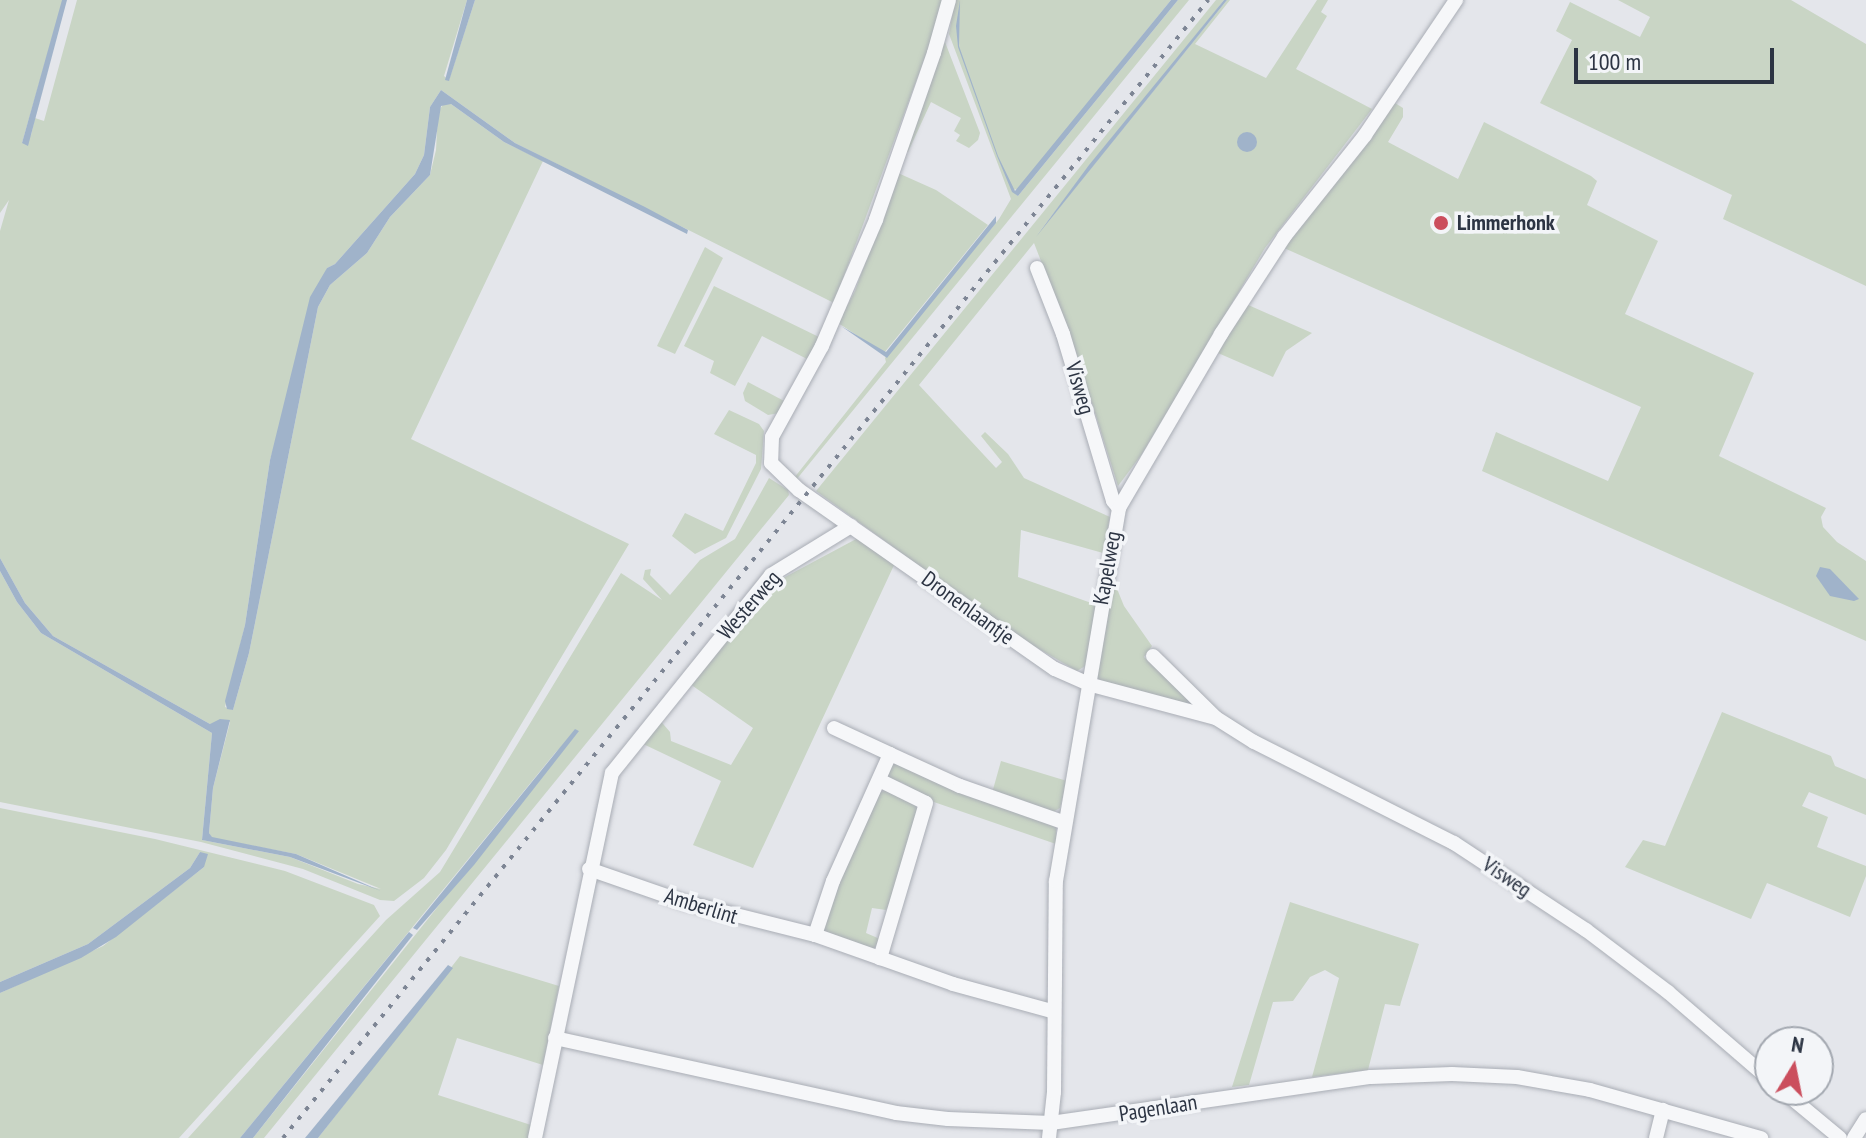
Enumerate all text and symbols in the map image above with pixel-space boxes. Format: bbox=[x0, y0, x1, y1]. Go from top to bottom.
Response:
scale bar bbox=[1578, 32, 1778, 82]
text: 100 m bbox=[1588, 46, 1641, 77]
place label: Limmerhonk bbox=[1457, 210, 1555, 236]
marker: Limmerhonk bbox=[1432, 214, 1450, 232]
street label: Visweg bbox=[1060, 359, 1100, 417]
street label: Kapelweg bbox=[1088, 529, 1126, 607]
street label: Westerweg bbox=[712, 565, 786, 645]
street label: Dronenlaantje bbox=[917, 566, 1019, 650]
street label: Visweg bbox=[1477, 851, 1537, 903]
street label: Amberlint bbox=[661, 882, 741, 930]
north arrow bbox=[1754, 1026, 1834, 1106]
text: N bbox=[1790, 1030, 1806, 1059]
street label: Pagenlaan bbox=[1117, 1089, 1199, 1127]

